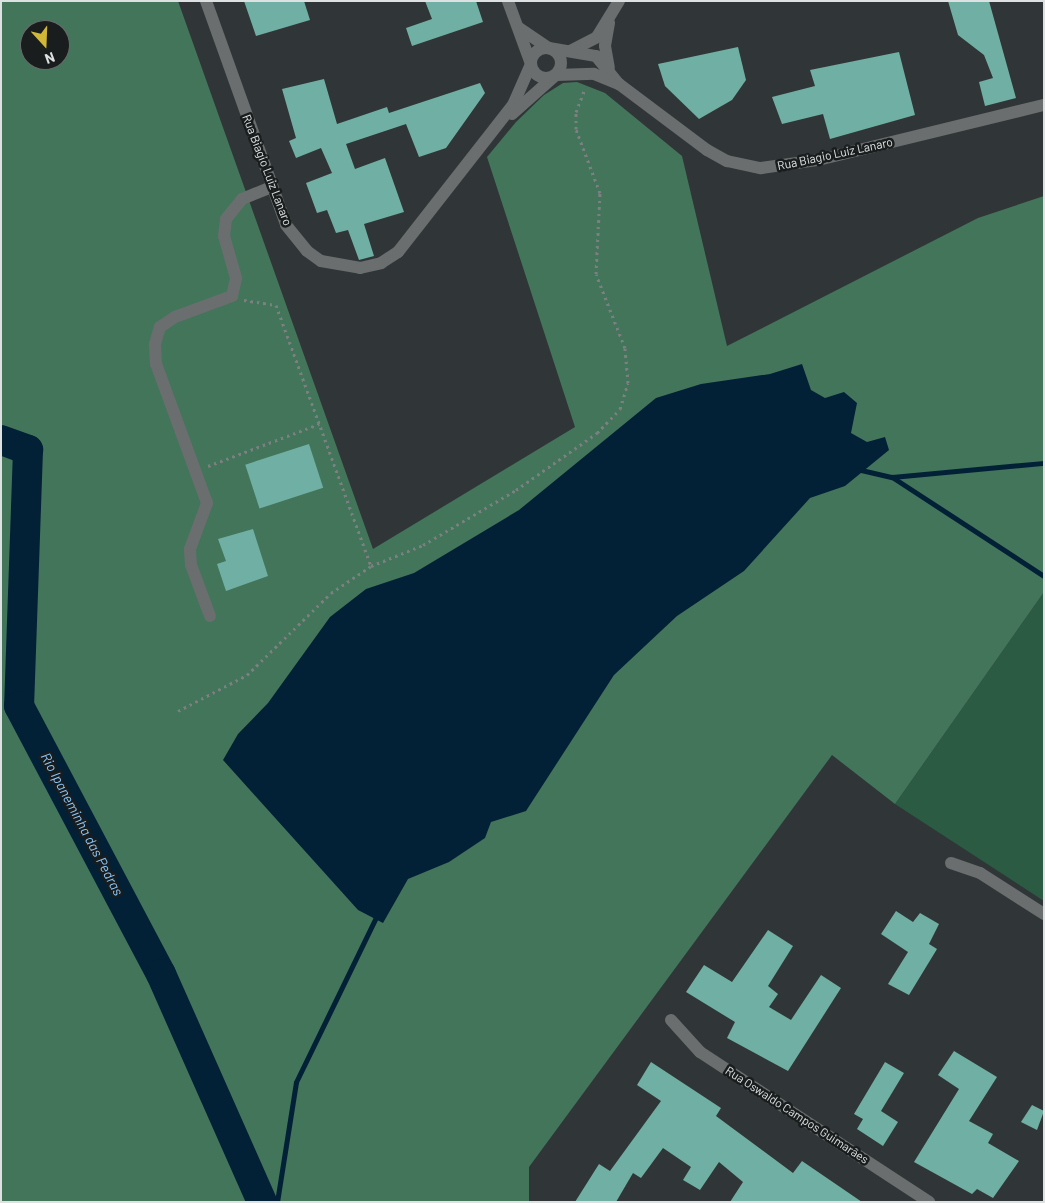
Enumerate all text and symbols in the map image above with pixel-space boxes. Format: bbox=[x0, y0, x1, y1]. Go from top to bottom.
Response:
north arrow bbox=[20, 20, 70, 70]
text: N bbox=[43, 49, 57, 68]
street label: Rua Biagio Luiz Lanaro bbox=[239, 112, 295, 228]
street label: Rua Biagio Luiz Lanaro bbox=[776, 135, 894, 173]
water label: Rio Ipaneminha das Pedras bbox=[37, 750, 127, 898]
street label: Rua Oswaldo Campos Guimarães bbox=[723, 1063, 871, 1167]

